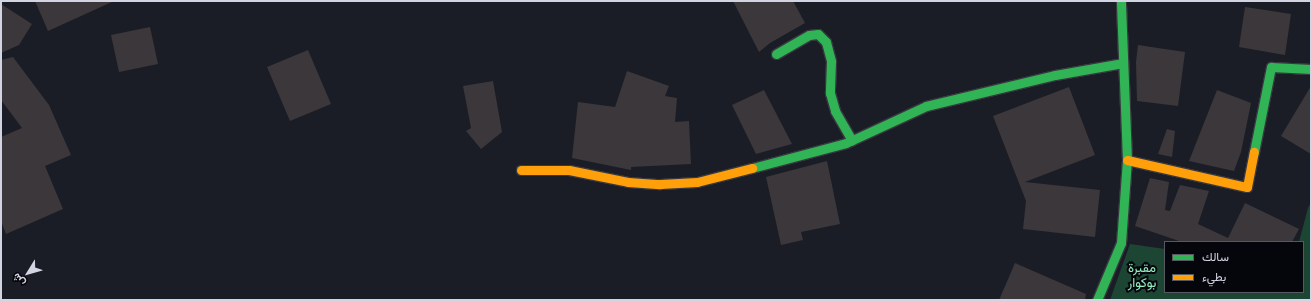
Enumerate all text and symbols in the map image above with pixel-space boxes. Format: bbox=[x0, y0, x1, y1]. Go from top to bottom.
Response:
legend bbox=[1164, 241, 1304, 293]
text: سالك bbox=[1202, 248, 1229, 265]
north arrow bbox=[8, 253, 48, 293]
park label: مقبرة بوكوار bbox=[1128, 261, 1156, 292]
text: بطيء bbox=[1202, 268, 1226, 285]
text: ش bbox=[8, 270, 29, 290]

